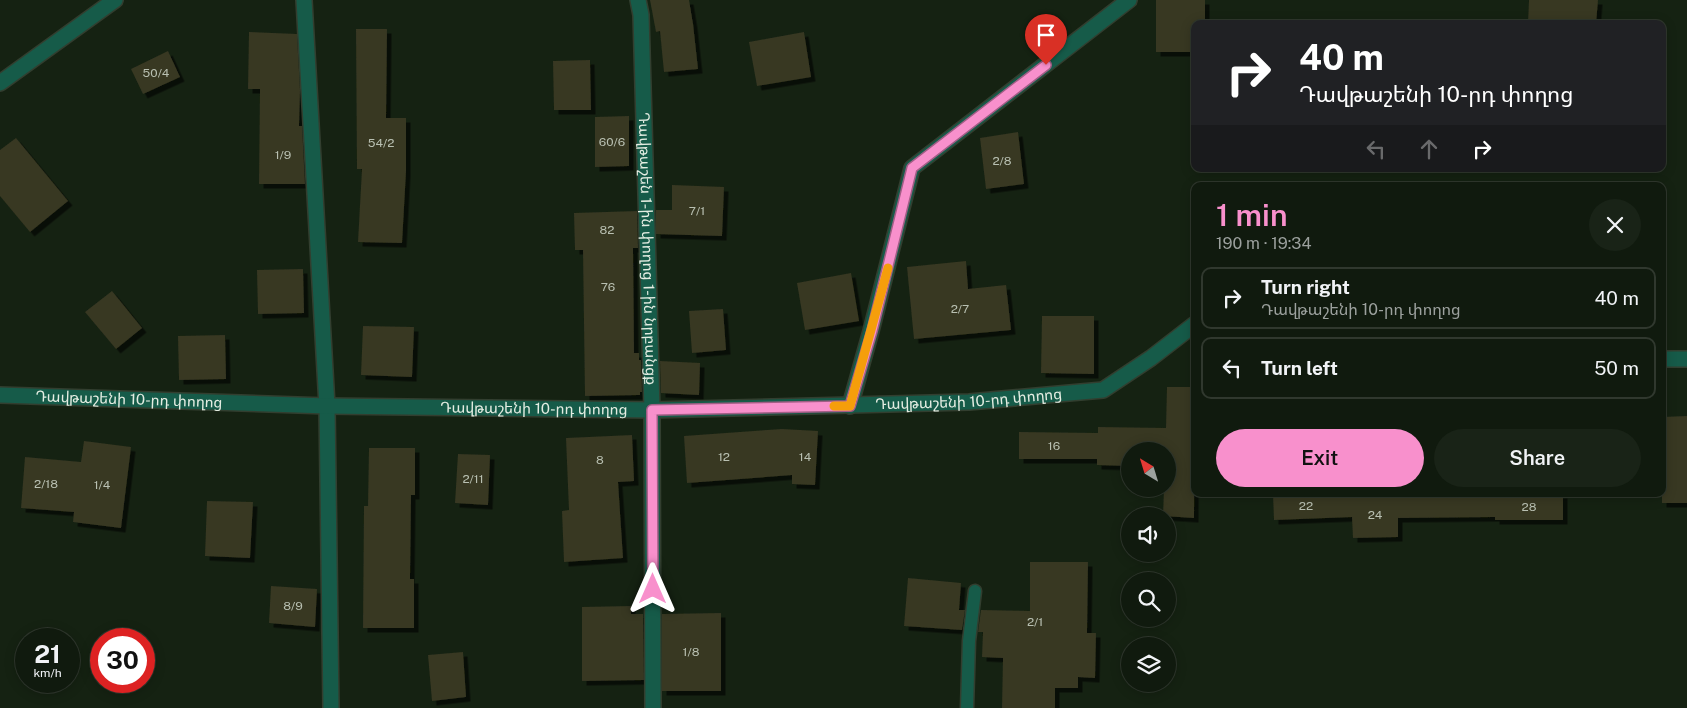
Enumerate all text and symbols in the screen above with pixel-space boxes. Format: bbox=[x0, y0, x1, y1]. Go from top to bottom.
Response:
pin bbox=[1025, 14, 1067, 65]
icon: arrive bbox=[1032, 21, 1060, 49]
text: 40 m bbox=[1299, 37, 1384, 78]
icon: right bbox=[1216, 40, 1281, 105]
house number: 50/4 bbox=[143, 66, 170, 80]
text: Դավթաշենի 10-րդ փողոց bbox=[1299, 81, 1573, 107]
street label: Դավթաշեն 1-ին փողոց 1-ին նրբանցք bbox=[635, 112, 660, 385]
house number: 60/6 bbox=[599, 135, 625, 149]
icon: left bbox=[1362, 135, 1390, 163]
icon: ahead bbox=[1415, 135, 1443, 163]
icon: right bbox=[1468, 135, 1496, 163]
house number: 54/2 bbox=[368, 136, 394, 150]
house number: 1/9 bbox=[275, 148, 291, 162]
house number: 2/8 bbox=[992, 154, 1012, 168]
text: 1 min bbox=[1216, 197, 1287, 233]
button: close bbox=[1589, 199, 1641, 251]
house number: 7/1 bbox=[689, 204, 705, 218]
house number: 82 bbox=[600, 223, 614, 237]
text: 190 m · 19:34 bbox=[1216, 234, 1311, 253]
text: Turn right bbox=[1261, 276, 1350, 298]
house number: 76 bbox=[601, 280, 615, 294]
icon: right bbox=[1218, 284, 1246, 312]
text: 40 m bbox=[1594, 287, 1639, 309]
text: Դավթաշենի 10-րդ փողոց bbox=[1261, 300, 1461, 319]
house number: 2/7 bbox=[951, 302, 969, 316]
icon: left bbox=[1218, 354, 1246, 382]
text: Turn left bbox=[1261, 357, 1338, 379]
text: 50 m bbox=[1594, 357, 1639, 379]
street label: Դավթաշենի 10-րդ փողոց bbox=[875, 385, 1063, 413]
street label: Դավթաշենի 10-րդ փողոց bbox=[35, 387, 223, 411]
street label: Դավթաշենի 10-րդ փողոց bbox=[440, 398, 628, 419]
button: Exit bbox=[1216, 429, 1424, 487]
button: Share bbox=[1434, 429, 1641, 487]
house number: 16 bbox=[1048, 439, 1060, 453]
north arrow bbox=[1121, 442, 1176, 498]
map controls bbox=[1121, 442, 1176, 692]
house number: 12 bbox=[718, 450, 730, 464]
house number: 14 bbox=[799, 450, 812, 464]
house number: 8 bbox=[596, 453, 604, 467]
house number: 2/11 bbox=[462, 472, 484, 486]
house number: 2/18 bbox=[34, 477, 58, 491]
house number: 1/4 bbox=[94, 478, 111, 492]
house number: 22 bbox=[1299, 499, 1313, 513]
house number: 28 bbox=[1522, 500, 1537, 514]
button: sound bbox=[1121, 507, 1176, 562]
house number: 24 bbox=[1368, 508, 1383, 522]
position arrow bbox=[626, 562, 678, 614]
button: search bbox=[1121, 572, 1176, 627]
house number: 8/9 bbox=[283, 599, 303, 613]
house number: 2/1 bbox=[1027, 615, 1043, 629]
speed limit sign: 30 bbox=[90, 628, 155, 693]
button: layers bbox=[1121, 637, 1176, 692]
text: 21 bbox=[34, 639, 61, 669]
house number: 1/8 bbox=[683, 645, 700, 659]
text: km/h bbox=[33, 666, 62, 680]

